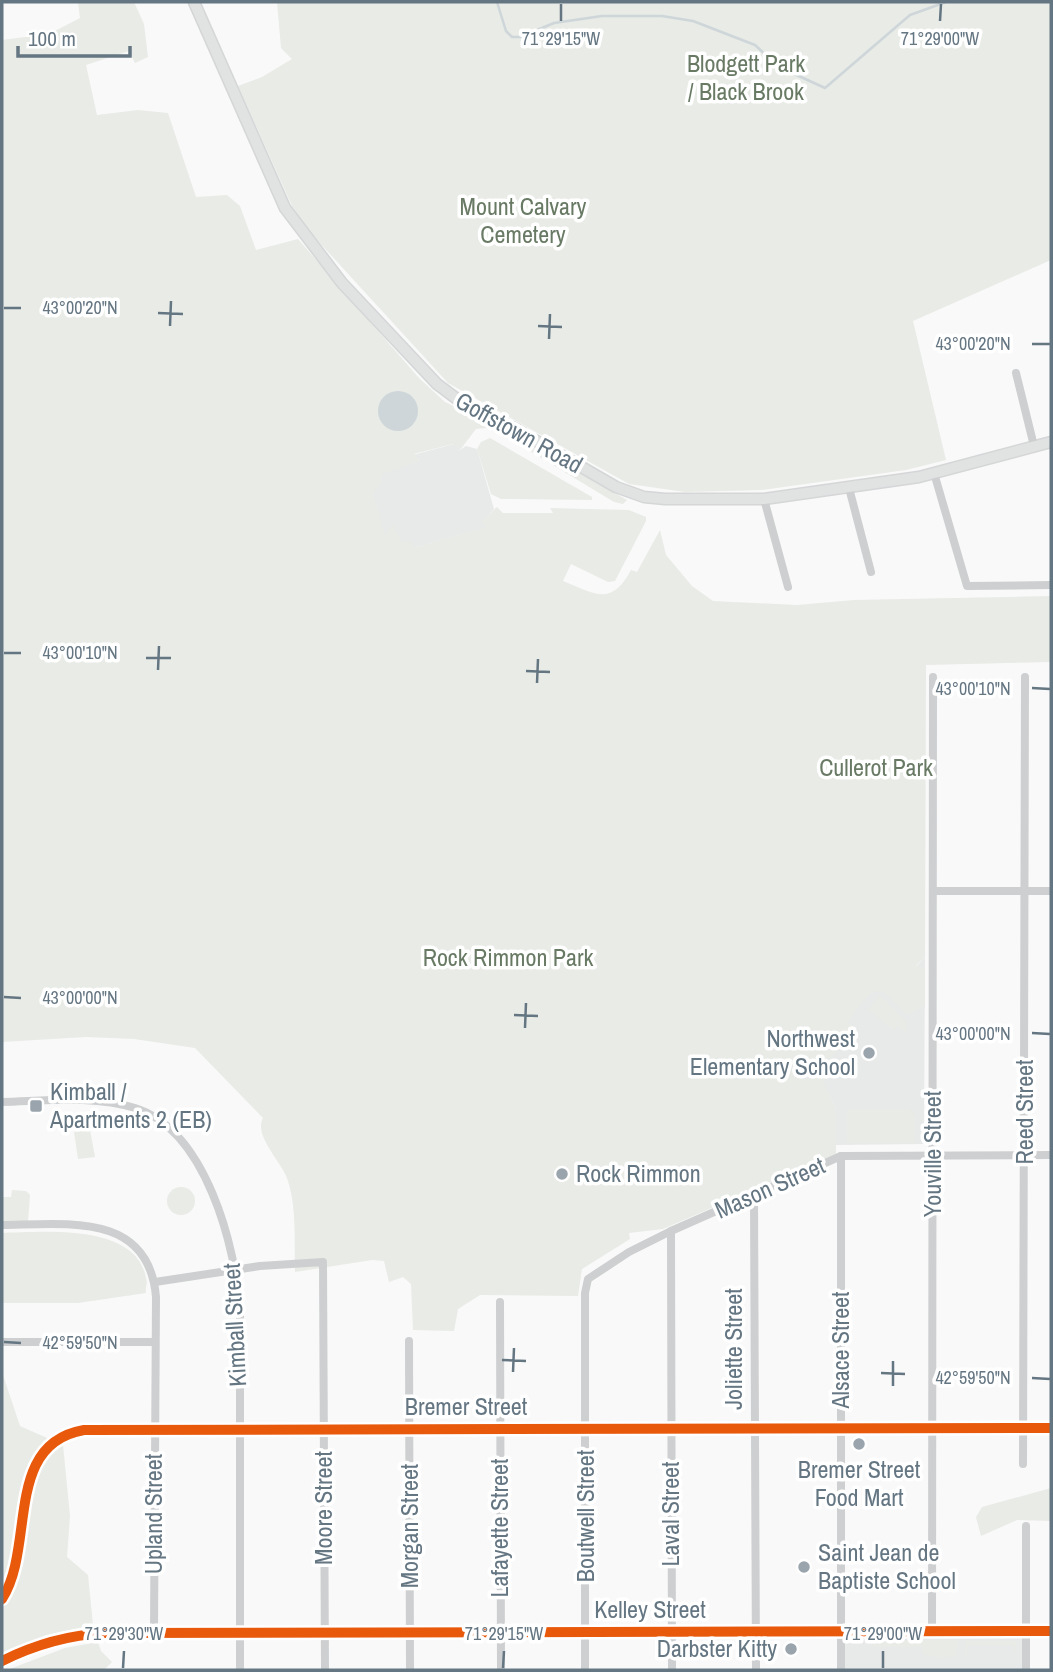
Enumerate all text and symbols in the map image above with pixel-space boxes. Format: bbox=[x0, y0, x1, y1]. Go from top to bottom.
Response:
scale bar bbox=[18, 14, 130, 58]
text: 100 m bbox=[28, 24, 76, 53]
text: 71°29'15"W bbox=[522, 26, 600, 51]
text: 71°29'00"W bbox=[901, 26, 979, 51]
park label: Blodgett Park / Black Brook bbox=[687, 47, 805, 107]
park label: Mount Calvary Cemetery bbox=[460, 190, 587, 250]
text: 43°00'20"N bbox=[42, 295, 118, 320]
text: 43°00'20"N bbox=[935, 331, 1011, 356]
street label: Goffstown Road bbox=[450, 384, 589, 480]
text: 43°00'10"N bbox=[42, 640, 118, 665]
text: 43°00'10"N bbox=[935, 676, 1011, 701]
park label: Cullerot Park bbox=[819, 751, 933, 783]
park label: Rock Rimmon Park bbox=[423, 941, 593, 973]
text: 43°00'00"N bbox=[42, 985, 118, 1010]
text: 43°00'00"N bbox=[935, 1021, 1011, 1046]
place label: Northwest Elementary School bbox=[690, 1022, 856, 1082]
marker: Northwest Elementary School bbox=[861, 1045, 877, 1061]
street label: Reed Street bbox=[1008, 1059, 1040, 1165]
place label: Kimball / Apartments 2 (EB) bbox=[49, 1075, 212, 1135]
street label: Youville Street bbox=[916, 1090, 948, 1217]
marker: Kimball / Apartments 2 (EB) bbox=[28, 1098, 44, 1114]
street label: Mason Street bbox=[710, 1148, 830, 1226]
place label: Rock Rimmon bbox=[576, 1157, 701, 1189]
marker: Rock Rimmon bbox=[554, 1166, 570, 1182]
street label: Kimball Street bbox=[215, 1262, 253, 1388]
street label: Joliette Street bbox=[717, 1288, 749, 1410]
street label: Alsace Street bbox=[824, 1291, 856, 1410]
text: 42°59'50"N bbox=[42, 1330, 118, 1355]
text: 42°59'50"N bbox=[935, 1365, 1011, 1390]
street label: Bremer Street bbox=[405, 1390, 528, 1422]
marker: Bremer Street Food Mart bbox=[851, 1436, 867, 1452]
street label: Boutwell Street bbox=[569, 1449, 601, 1582]
street label: Moore Street bbox=[307, 1451, 339, 1565]
street label: Upland Street bbox=[137, 1453, 169, 1574]
place label: Bremer Street Food Mart bbox=[798, 1453, 921, 1513]
street label: Lafayette Street bbox=[483, 1458, 515, 1597]
street label: Laval Street bbox=[654, 1461, 686, 1567]
street label: Morgan Street bbox=[393, 1463, 425, 1588]
place label: Saint Jean de Baptiste School bbox=[818, 1536, 956, 1596]
marker: Saint Jean de Baptiste School bbox=[796, 1559, 812, 1575]
street label: Kelley Street bbox=[594, 1593, 706, 1625]
text: 71°29'30"W bbox=[85, 1621, 163, 1646]
text: 71°29'15"W bbox=[465, 1621, 543, 1646]
text: 71°29'00"W bbox=[844, 1621, 922, 1646]
place label: Darbster Kitty bbox=[657, 1632, 777, 1664]
marker: Darbster Kitty bbox=[783, 1641, 799, 1657]

